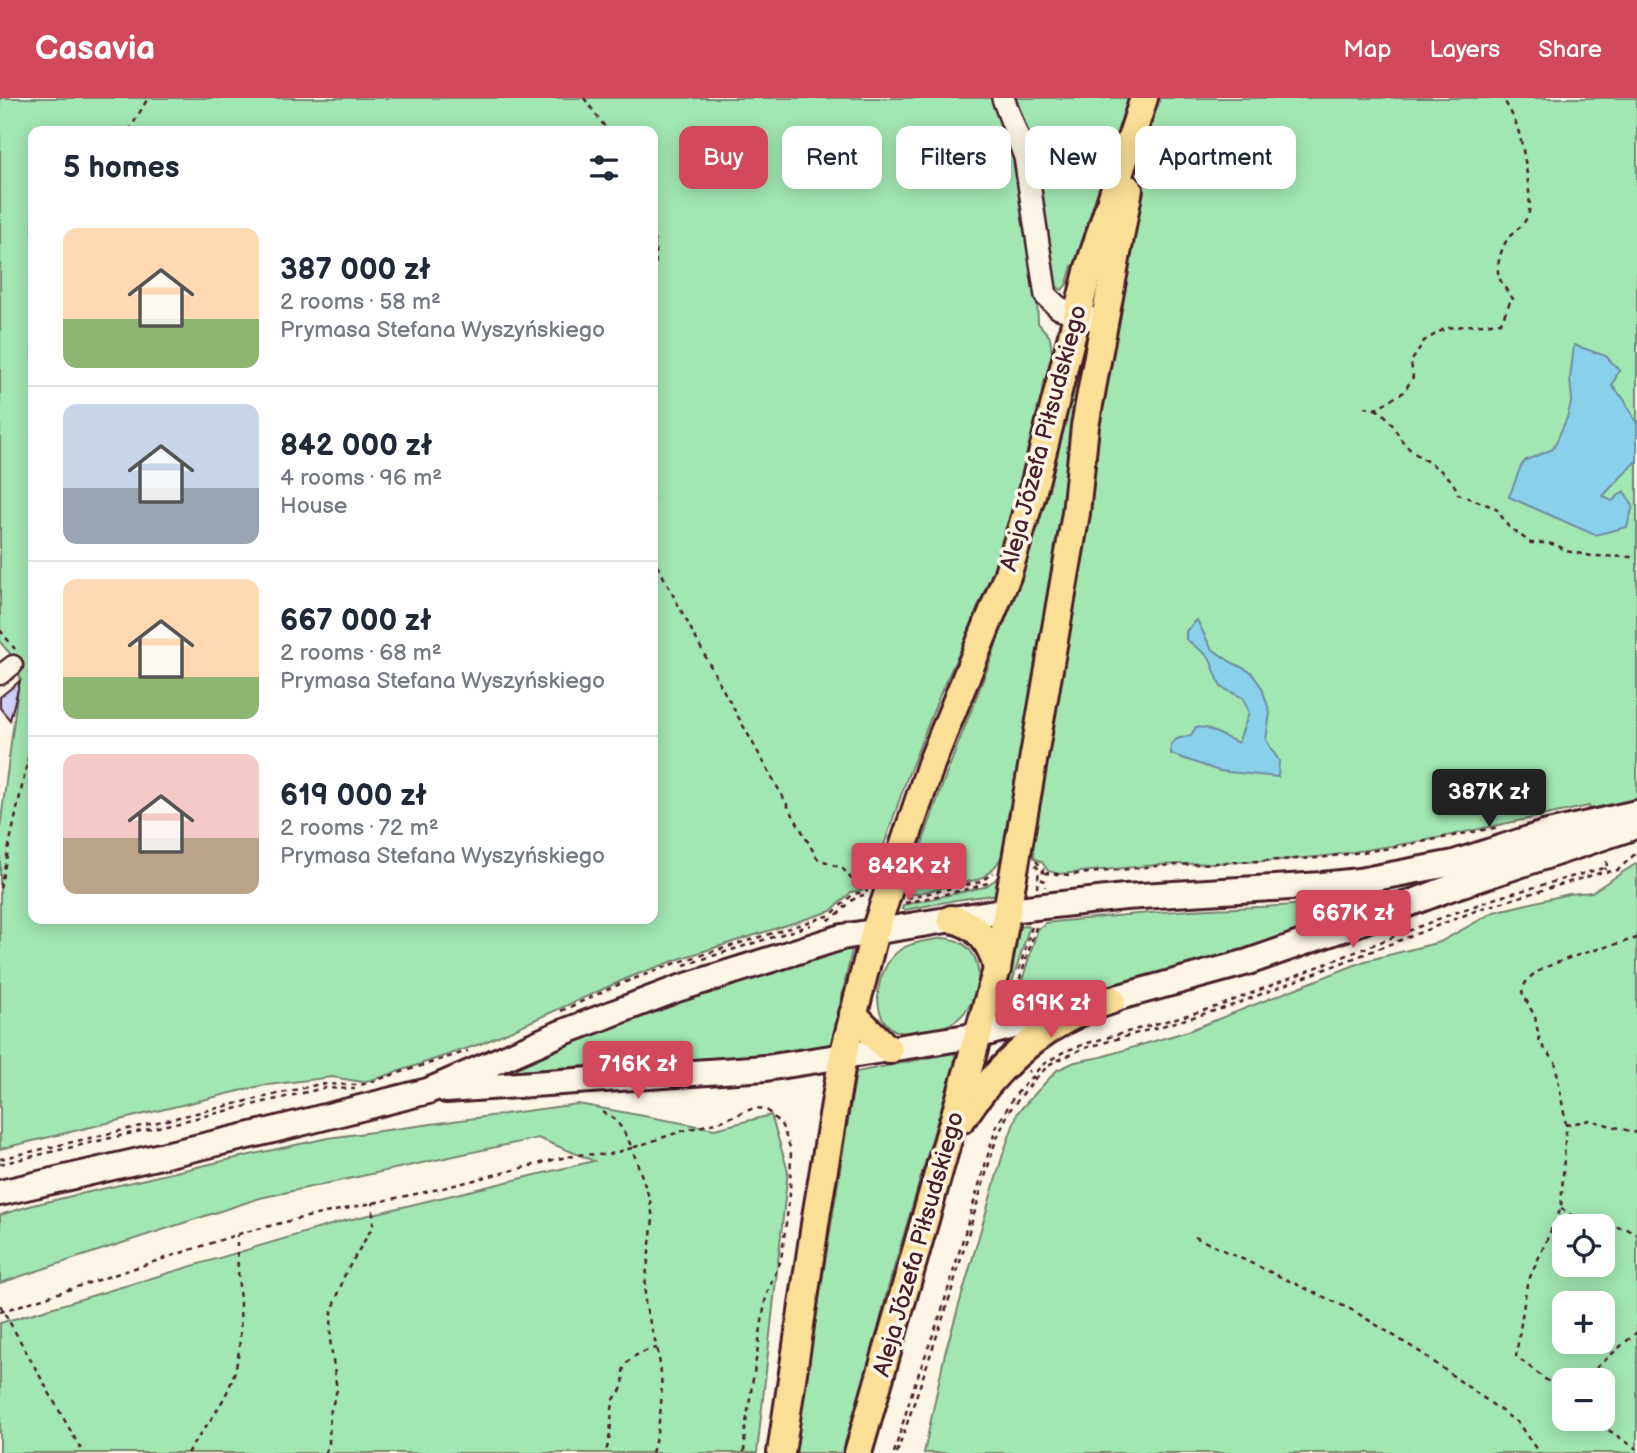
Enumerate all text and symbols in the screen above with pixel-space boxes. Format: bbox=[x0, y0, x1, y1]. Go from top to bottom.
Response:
text: Casavia bbox=[35, 29, 155, 69]
text: Map bbox=[1343, 35, 1391, 64]
text: Layers bbox=[1429, 35, 1500, 64]
text: Share bbox=[1538, 35, 1602, 64]
chip: Buy bbox=[679, 126, 768, 189]
chip: Rent bbox=[782, 126, 882, 189]
chip: Filters bbox=[896, 126, 1011, 189]
chip: New bbox=[1025, 126, 1121, 189]
chip: Apartment bbox=[1135, 126, 1296, 189]
icon: filters bbox=[585, 149, 623, 187]
text: 5 homes bbox=[63, 150, 180, 186]
text: 387 000 zł bbox=[280, 252, 431, 288]
icon: home bbox=[119, 256, 203, 340]
text: 2 rooms · 58 m² bbox=[280, 288, 441, 316]
street label: Aleja Józefa Piłsudskiego bbox=[994, 302, 1093, 574]
text: Prymasa Stefana Wyszyńskiego bbox=[280, 316, 605, 344]
text: 842 000 zł bbox=[280, 428, 432, 464]
icon: home bbox=[119, 432, 203, 516]
text: 4 rooms · 96 m² bbox=[280, 464, 442, 492]
text: House bbox=[280, 492, 347, 520]
text: 667 000 zł bbox=[280, 603, 431, 639]
icon: home bbox=[119, 607, 203, 691]
text: 2 rooms · 68 m² bbox=[280, 639, 442, 667]
text: Prymasa Stefana Wyszyńskiego bbox=[280, 667, 605, 695]
pin: 387K zł bbox=[1424, 770, 1554, 829]
text: 619 000 zł bbox=[280, 778, 427, 814]
text: 387K zł bbox=[1448, 778, 1530, 806]
icon: home bbox=[119, 782, 203, 866]
text: 2 rooms · 72 m² bbox=[280, 814, 439, 842]
text: Prymasa Stefana Wyszyńskiego bbox=[280, 842, 605, 870]
pin: 842K zł bbox=[844, 844, 974, 903]
text: 842K zł bbox=[867, 852, 951, 880]
pin: 667K zł bbox=[1288, 890, 1418, 950]
text: 667K zł bbox=[1312, 899, 1394, 927]
pin: 619K zł bbox=[986, 981, 1116, 1040]
text: 619K zł bbox=[1011, 989, 1091, 1017]
pin: 716K zł bbox=[573, 1042, 703, 1101]
text: 716K zł bbox=[599, 1050, 677, 1078]
street label: Aleja Józefa Piłsudskiego bbox=[867, 1108, 970, 1380]
map controls bbox=[1552, 1214, 1615, 1431]
button: locate bbox=[1552, 1214, 1615, 1277]
button: + bbox=[1552, 1291, 1615, 1354]
button: − bbox=[1552, 1368, 1615, 1431]

